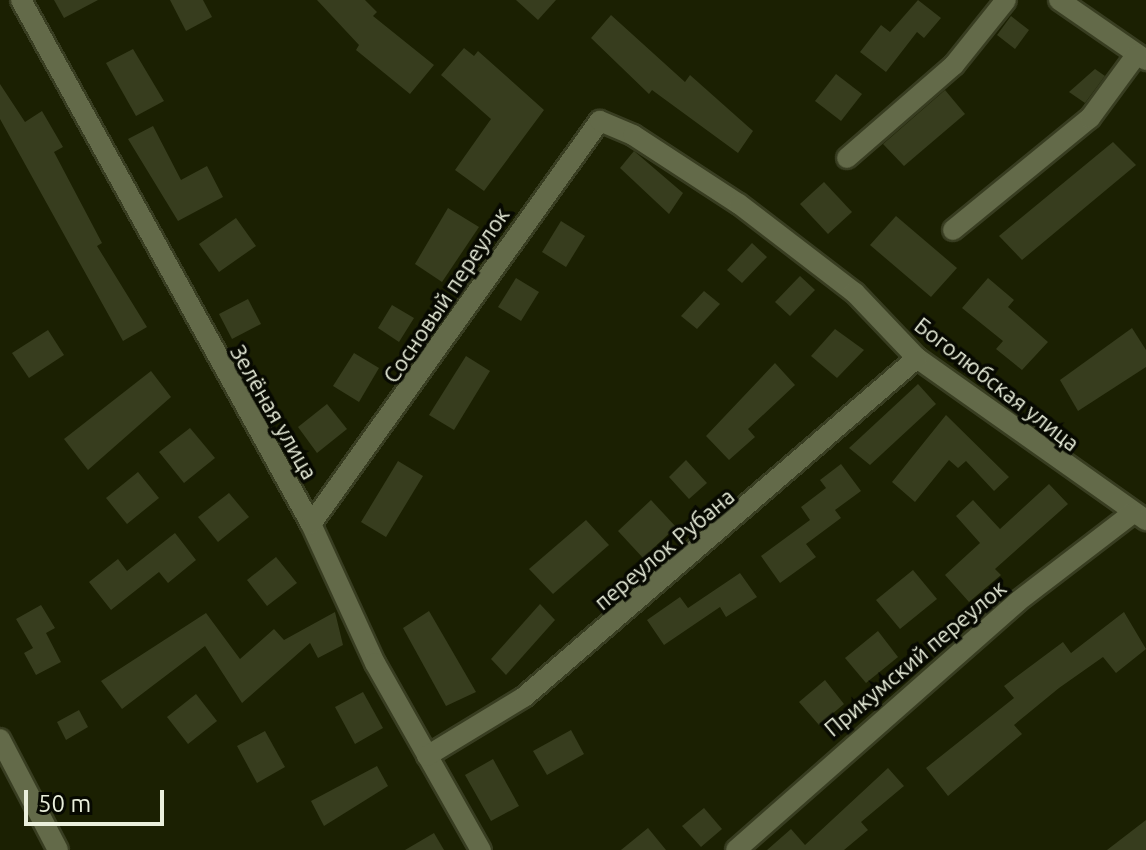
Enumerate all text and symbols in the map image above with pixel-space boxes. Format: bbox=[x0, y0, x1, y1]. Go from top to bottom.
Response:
street label: Сосновый переулок bbox=[377, 202, 515, 388]
street label: Боголюбская улица bbox=[910, 312, 1084, 456]
street label: Зелёная улица bbox=[225, 340, 323, 484]
street label: переулок Рубана bbox=[589, 483, 739, 615]
street label: Прикумский переулок bbox=[819, 574, 1011, 742]
scale bar bbox=[28, 774, 168, 824]
text: 50 m bbox=[38, 790, 91, 817]

